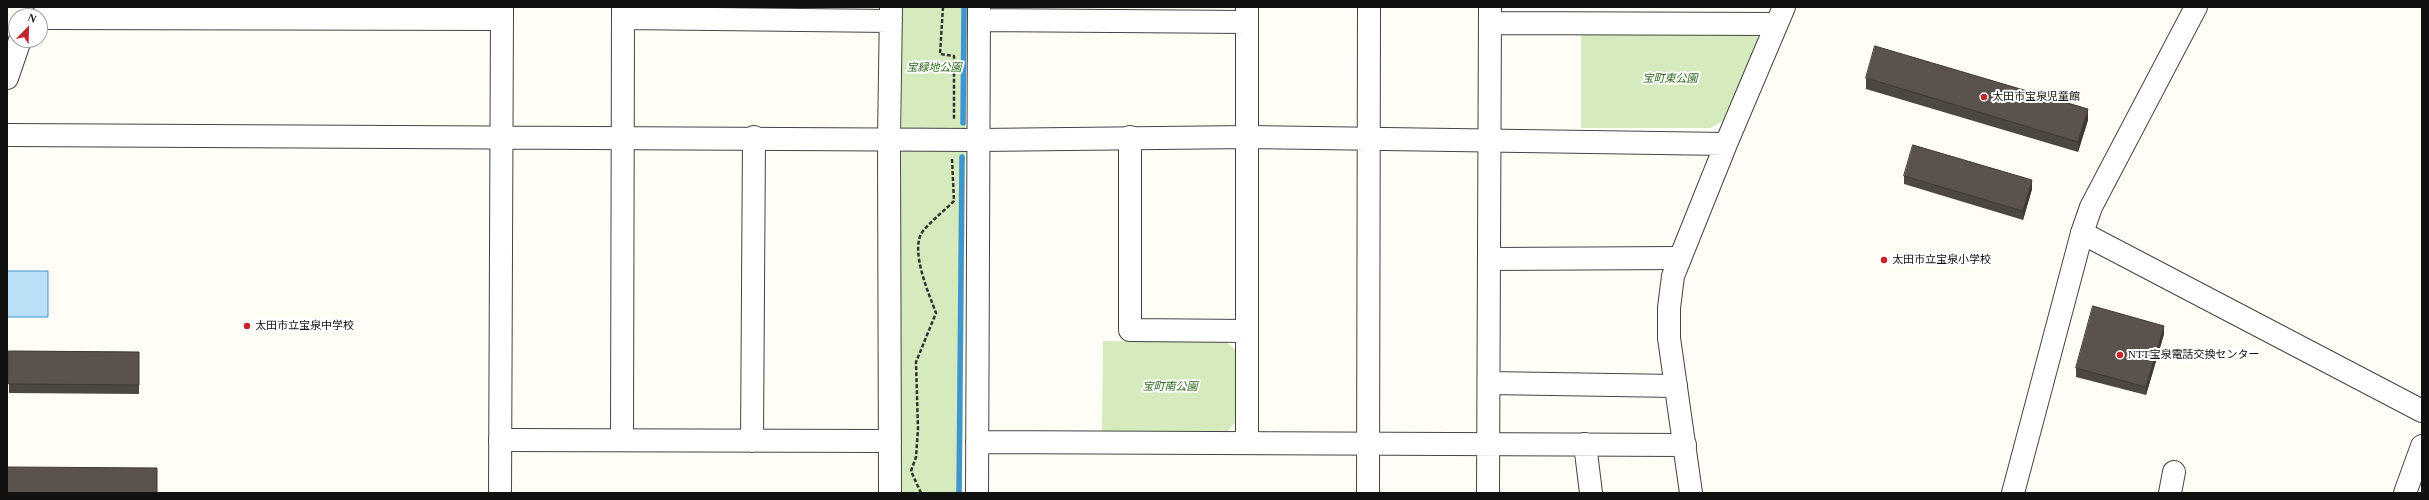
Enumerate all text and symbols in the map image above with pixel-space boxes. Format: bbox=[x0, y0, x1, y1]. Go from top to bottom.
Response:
north arrow bbox=[8, 8, 48, 48]
text: N bbox=[26, 11, 38, 25]
park label: 宝緑地公園 bbox=[907, 61, 961, 75]
park label: 宝町東公園 bbox=[1643, 72, 1697, 86]
place label: 太田市宝泉児童館 bbox=[1992, 90, 2080, 104]
marker: 太田市宝泉児童館 bbox=[1979, 92, 1989, 102]
place label: 太田市立宝泉小学校 bbox=[1892, 253, 1991, 267]
marker: 太田市立宝泉小学校 bbox=[1879, 255, 1889, 265]
place label: 太田市立宝泉中学校 bbox=[255, 319, 354, 333]
marker: 太田市立宝泉中学校 bbox=[242, 321, 252, 331]
place label: NTT宝泉電話交換センター bbox=[2128, 348, 2259, 362]
marker: NTT宝泉電話交換センター bbox=[2115, 350, 2125, 360]
park label: 宝町南公園 bbox=[1143, 380, 1197, 394]

